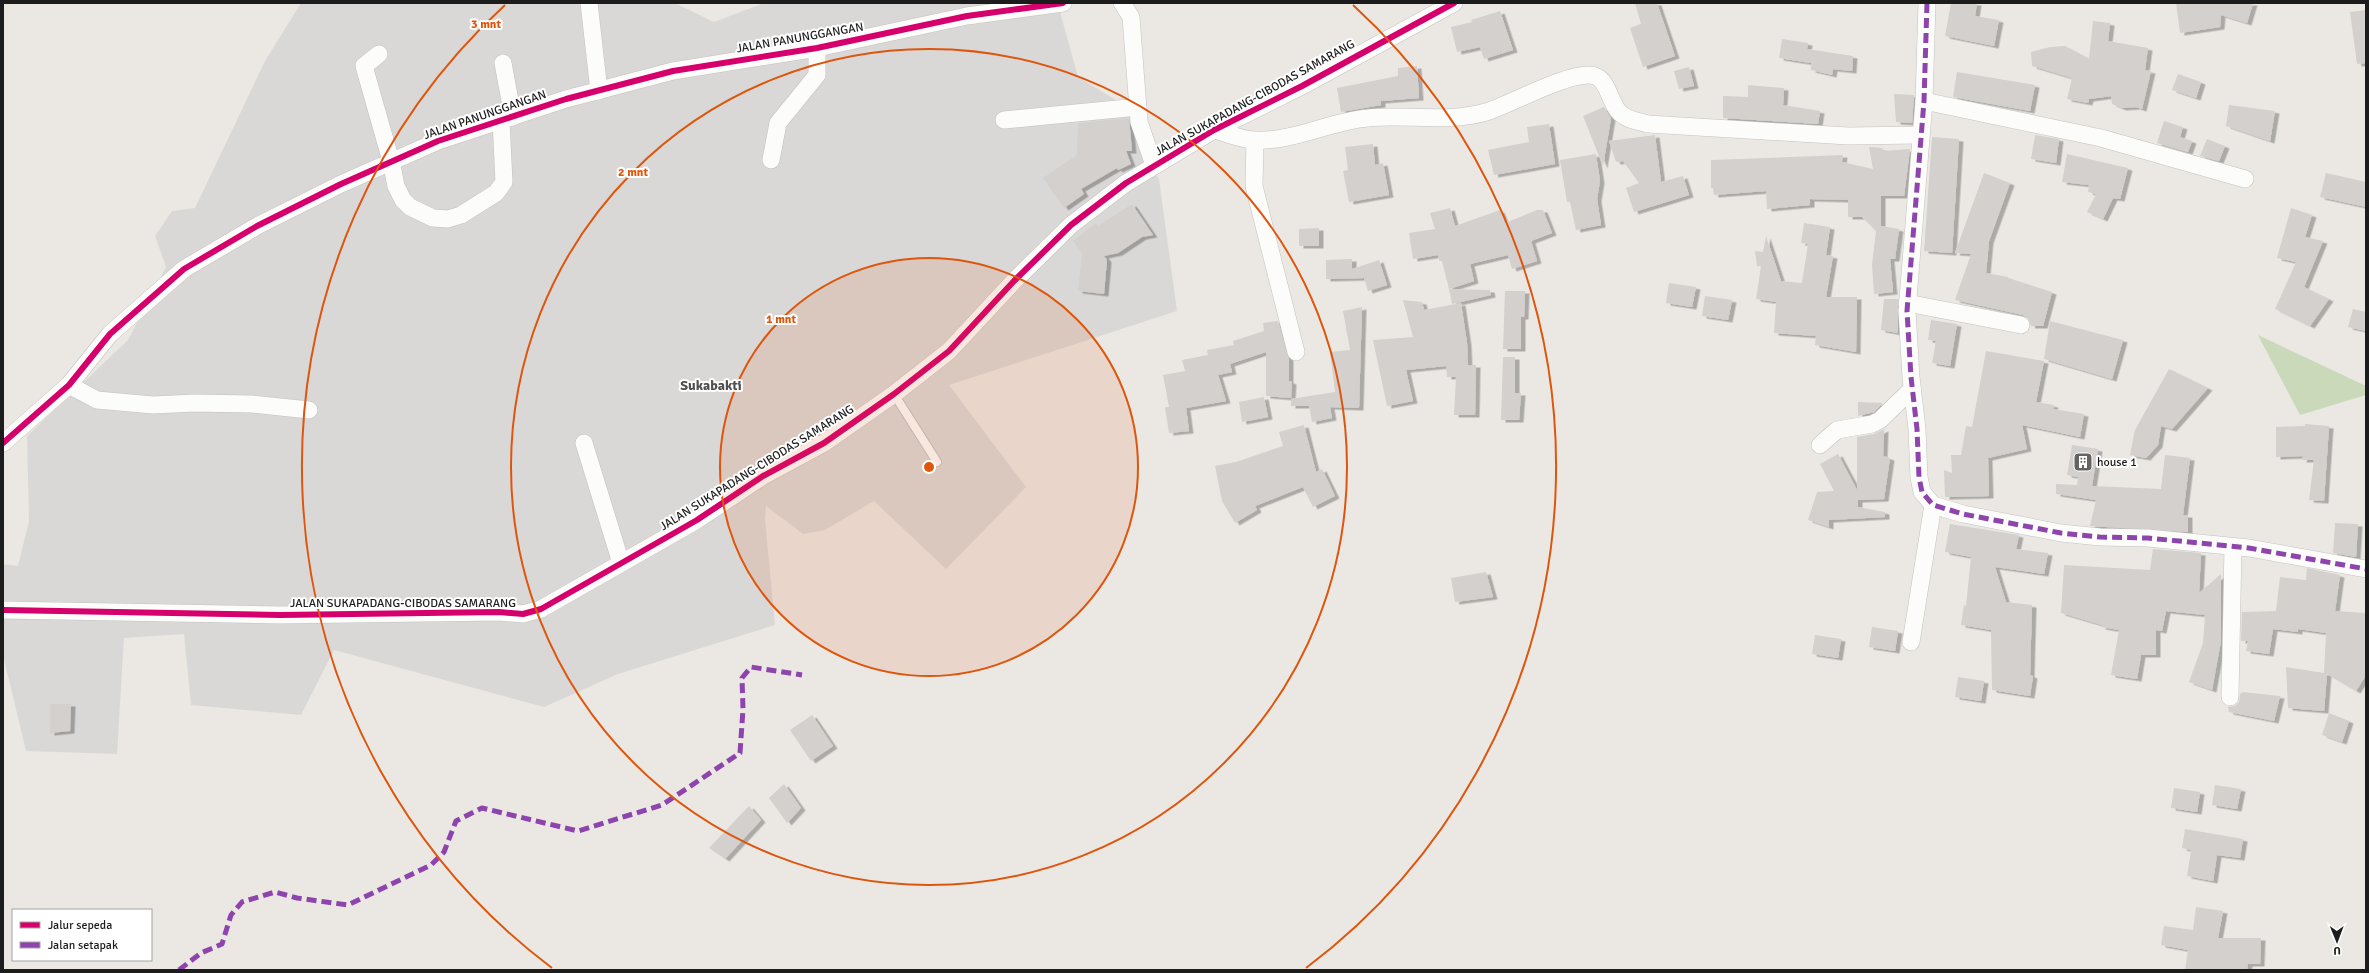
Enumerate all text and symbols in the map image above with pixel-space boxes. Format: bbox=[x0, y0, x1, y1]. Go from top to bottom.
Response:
text: 3 mnt bbox=[471, 17, 501, 32]
street label: JALAN PANUNGGANGAN bbox=[735, 19, 865, 57]
street label: JALAN SUKAPADANG-CIBODAS SAMARANG bbox=[1153, 37, 1357, 159]
street label: JALAN PANUNGGANGAN bbox=[422, 87, 548, 143]
text: 2 mnt bbox=[618, 165, 648, 180]
text: 1 mnt bbox=[766, 312, 796, 327]
district label: Sukabakti bbox=[680, 377, 742, 394]
street label: JALAN SUKAPADANG-CIBODAS SAMARANG bbox=[657, 402, 857, 534]
building icon: house 1 bbox=[2072, 451, 2094, 473]
place label: house 1 bbox=[2097, 455, 2137, 470]
centre of rings bbox=[922, 460, 936, 474]
street label: JALAN SUKAPADANG-CIBODAS SAMARANG bbox=[290, 596, 516, 611]
legend bbox=[12, 909, 152, 961]
text: Jalur sepeda bbox=[48, 918, 112, 933]
north arrow bbox=[2317, 921, 2357, 961]
text: Jalan setapak bbox=[48, 938, 118, 953]
text: U bbox=[2333, 944, 2341, 957]

